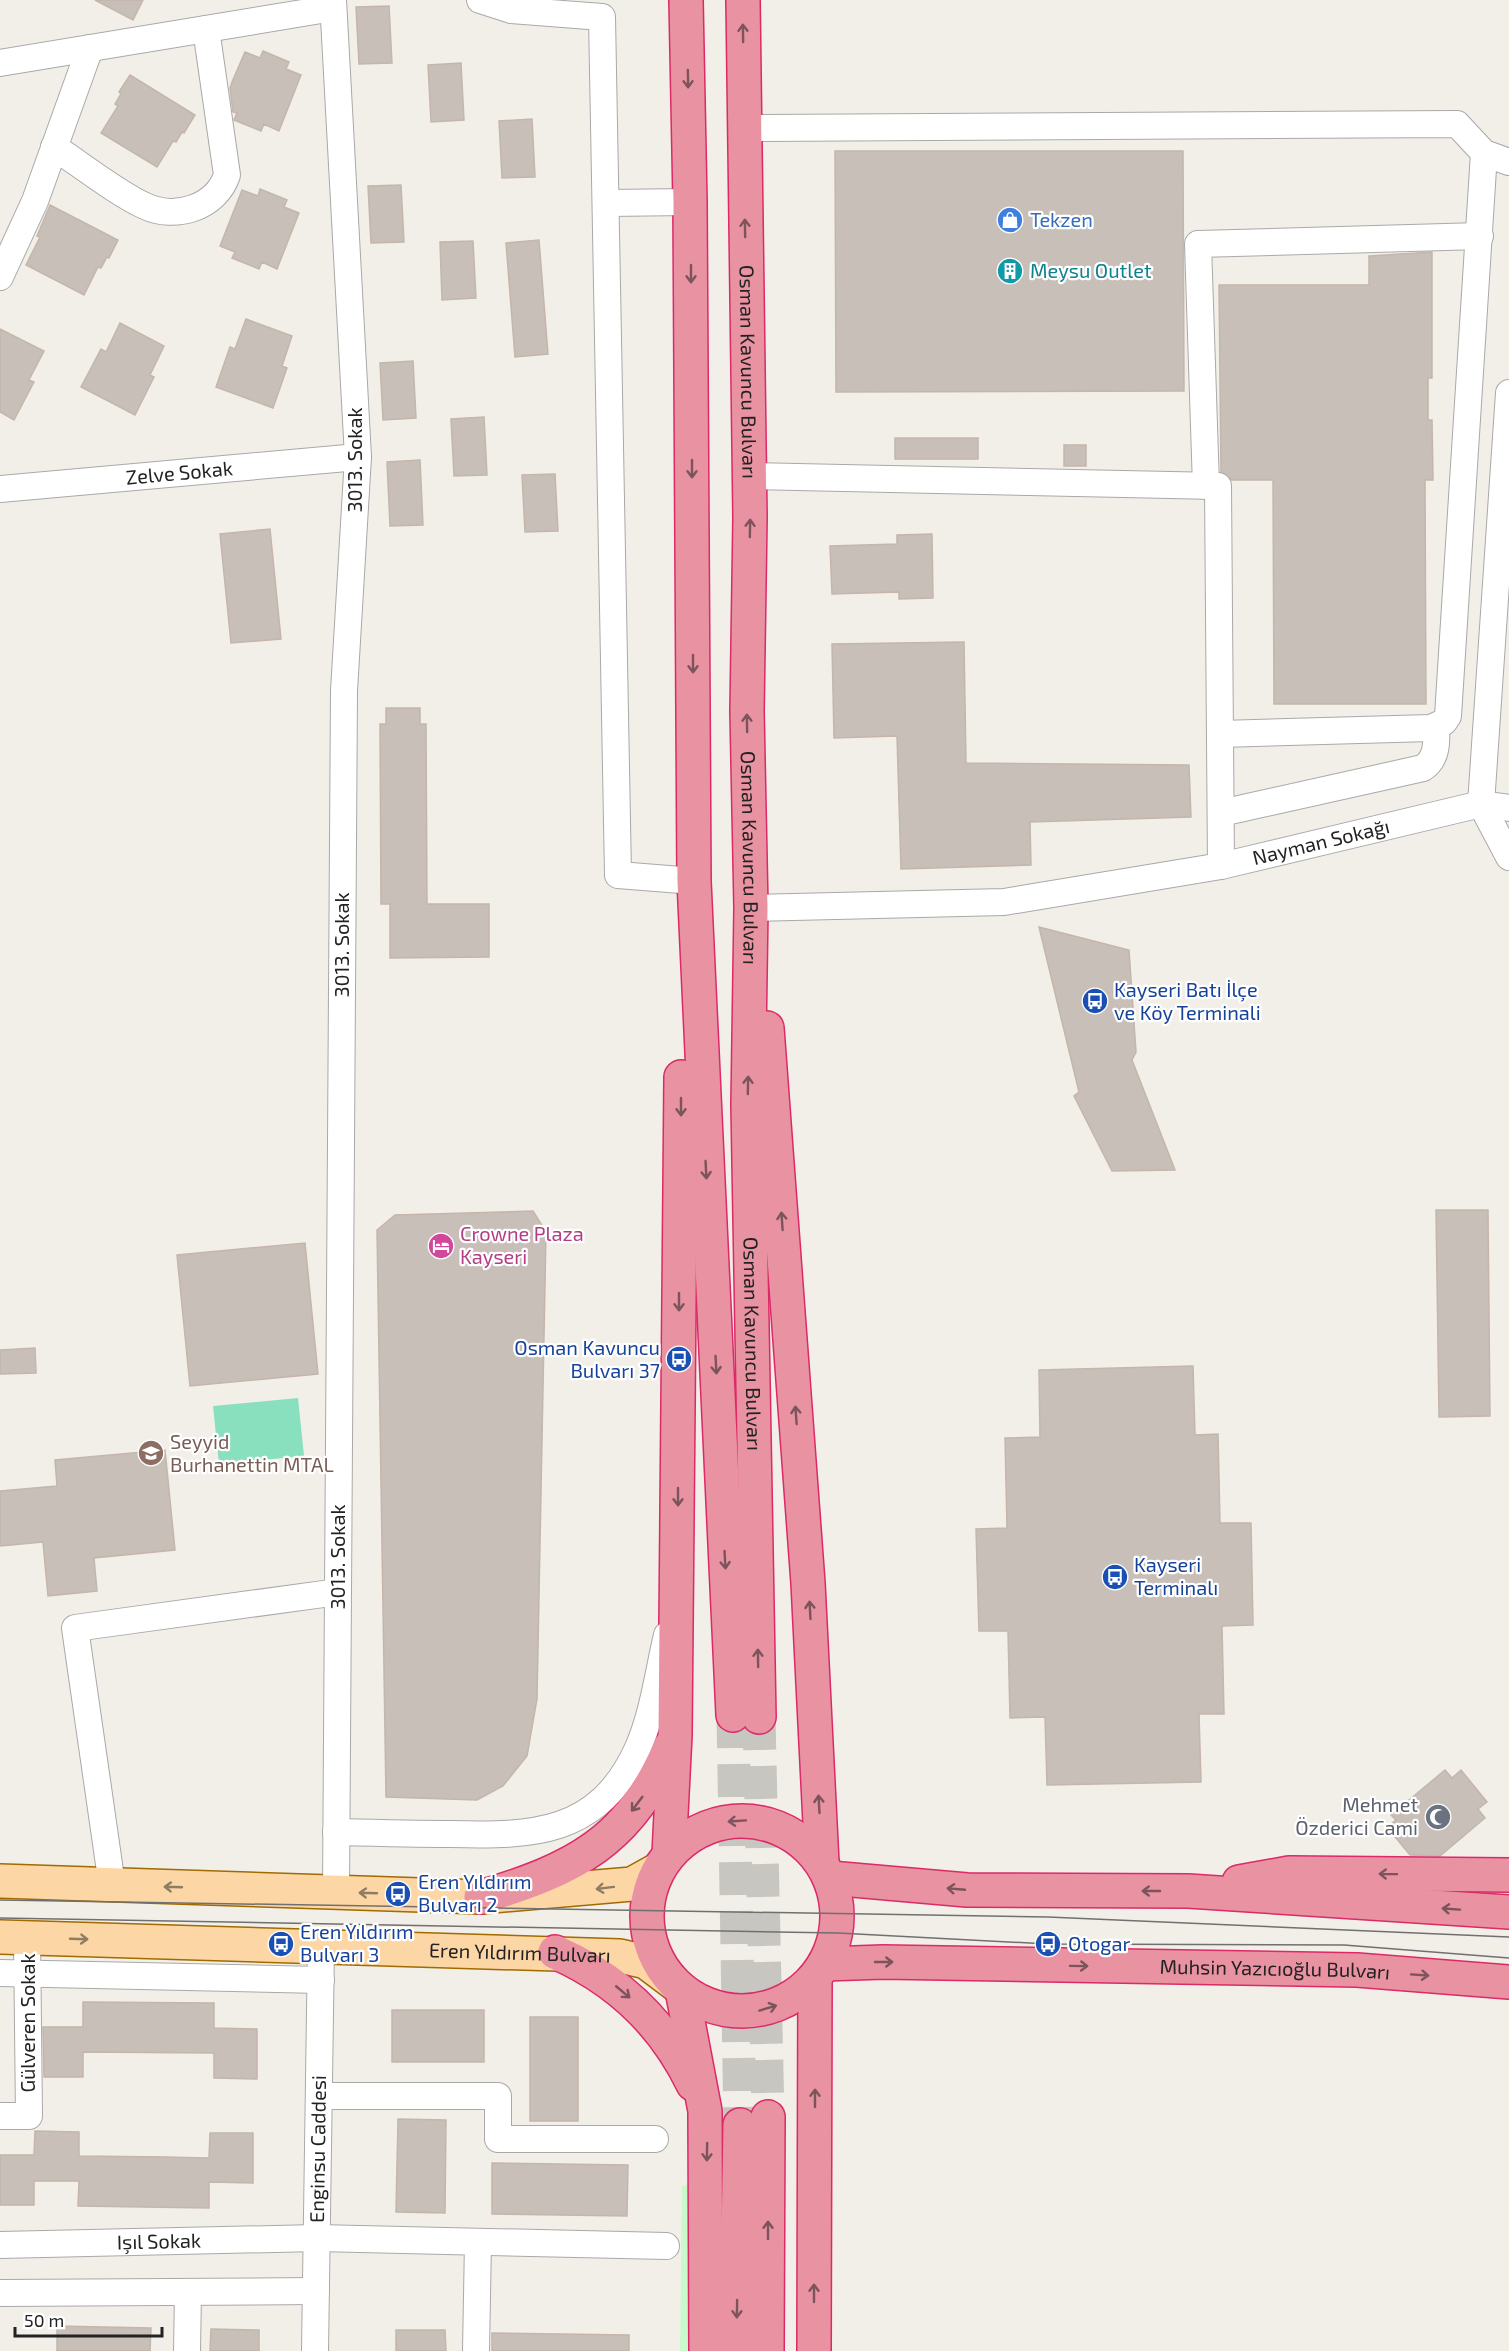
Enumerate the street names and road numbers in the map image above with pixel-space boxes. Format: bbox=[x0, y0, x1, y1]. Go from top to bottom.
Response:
street label: Osman Kavuncu Bulvarı bbox=[736, 265, 762, 479]
street label: 3013. Sokak bbox=[342, 407, 366, 513]
street label: Zelve Sokak bbox=[125, 455, 234, 489]
street label: Osman Kavuncu Bulvarı bbox=[737, 751, 764, 965]
street label: Nayman Sokağı bbox=[1250, 813, 1392, 869]
street label: 3013. Sokak bbox=[329, 892, 353, 998]
street label: Osman Kavuncu Bulvarı bbox=[739, 1237, 767, 1451]
street label: 3013. Sokak bbox=[325, 1504, 349, 1610]
street label: Eren Yıldırım Bulvarı bbox=[429, 1937, 611, 1967]
street label: Gülveren Sokak bbox=[15, 1953, 39, 2093]
street label: Muhsin Yazıcıoğlu Bulvarı bbox=[1159, 1954, 1391, 1984]
street label: Enginsu Caddesi bbox=[304, 2075, 330, 2223]
street label: Işıl Sokak bbox=[117, 2228, 201, 2254]

